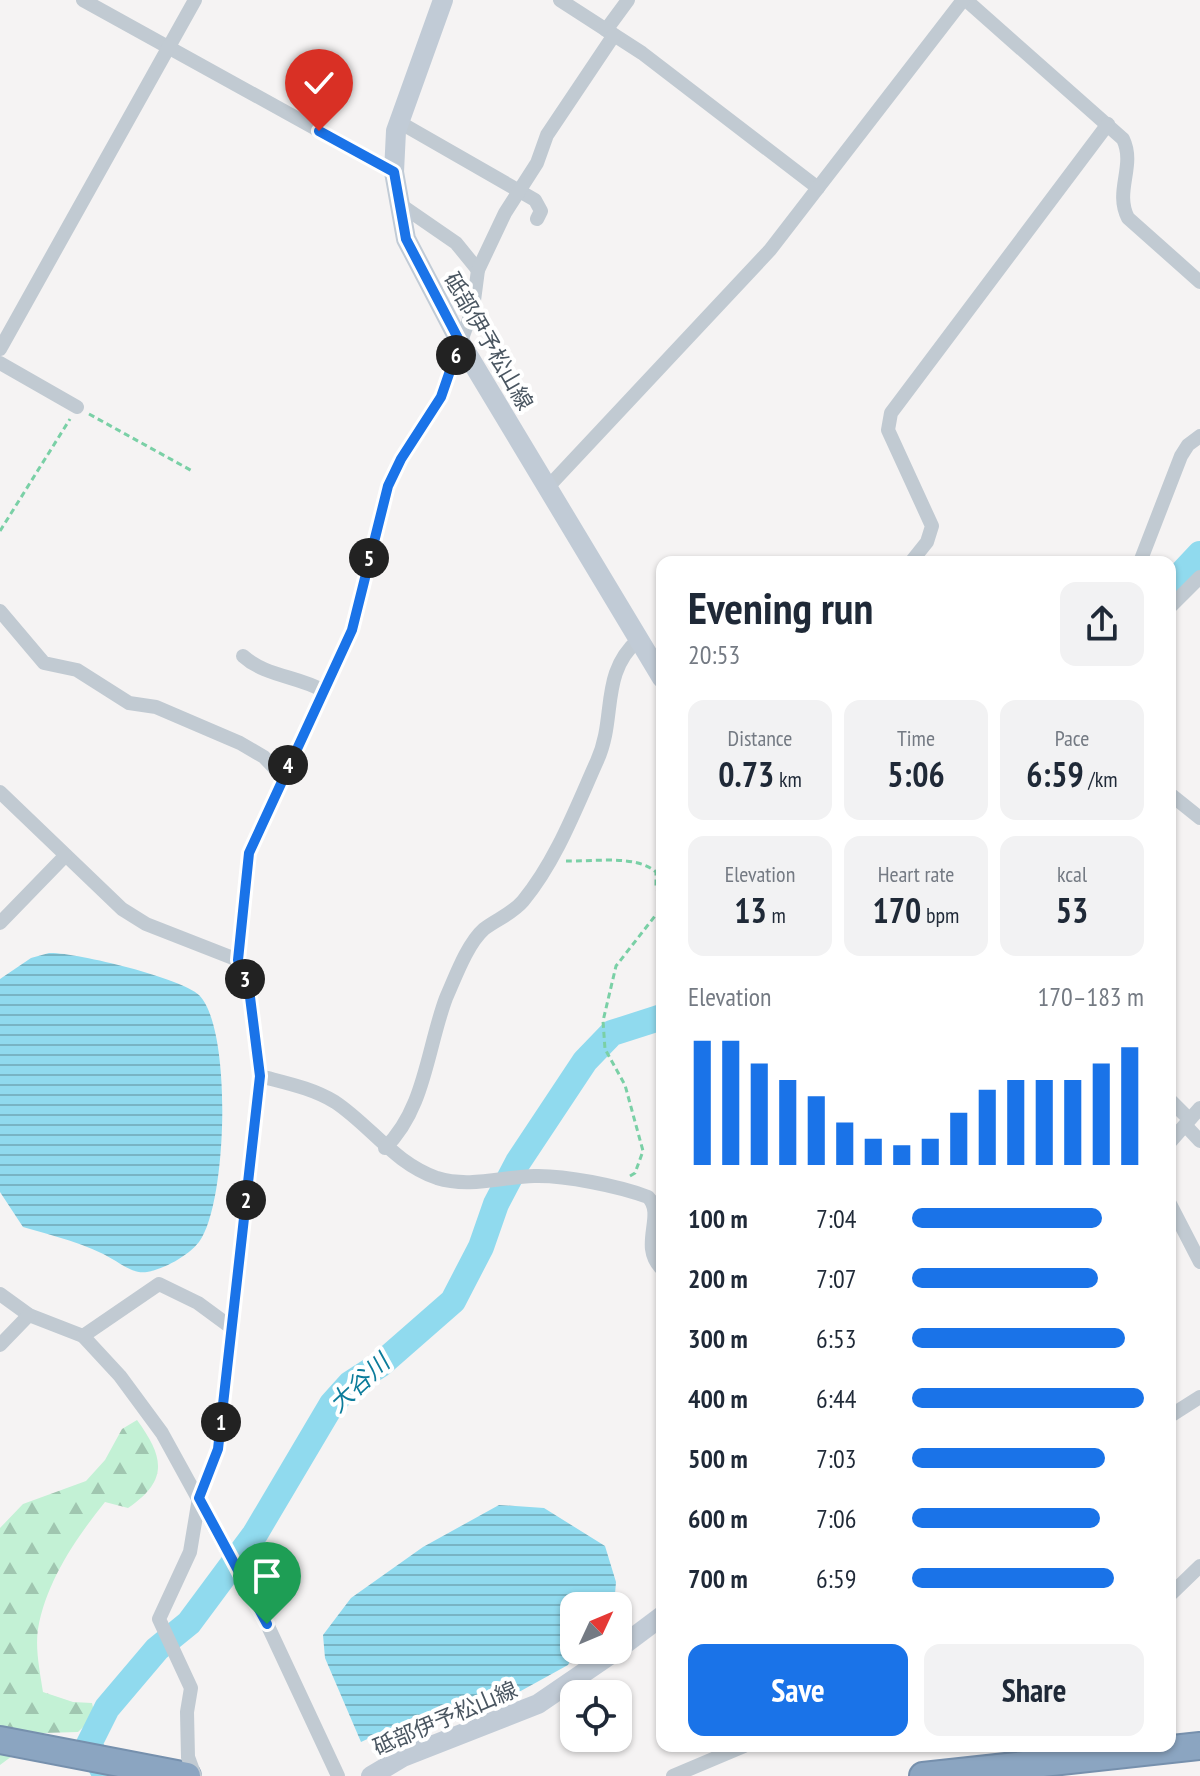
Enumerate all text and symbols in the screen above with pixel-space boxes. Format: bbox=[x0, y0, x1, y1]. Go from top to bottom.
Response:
pin bbox=[285, 49, 353, 131]
icon: check bbox=[297, 61, 341, 105]
street label: 砥部伊予松山線 bbox=[438, 267, 540, 415]
pin: 6 bbox=[436, 335, 476, 375]
text: 6 bbox=[451, 341, 461, 369]
pin: 5 bbox=[349, 538, 389, 578]
text: 5 bbox=[364, 544, 374, 572]
text: Evening run bbox=[688, 579, 873, 636]
button: share bbox=[1060, 582, 1144, 666]
text: 20:53 bbox=[688, 638, 740, 671]
text: Distance bbox=[728, 724, 792, 752]
text: Time bbox=[897, 724, 935, 752]
text: Pace bbox=[1055, 724, 1089, 752]
pin: 4 bbox=[268, 745, 308, 785]
text: 4 bbox=[283, 751, 293, 779]
text: 0.73 bbox=[718, 752, 774, 796]
text: 5:06 bbox=[887, 752, 945, 796]
text: 6:59 bbox=[1026, 752, 1084, 796]
text: km bbox=[774, 765, 802, 793]
text: /km bbox=[1084, 765, 1118, 793]
text: Elevation bbox=[725, 860, 795, 888]
text: Heart rate bbox=[878, 860, 954, 888]
text: kcal bbox=[1057, 860, 1087, 888]
text: 13 bbox=[734, 888, 767, 932]
text: 170 bbox=[873, 888, 921, 932]
text: 53 bbox=[1056, 888, 1088, 932]
text: m bbox=[767, 901, 786, 929]
text: bpm bbox=[921, 901, 959, 929]
pin: 3 bbox=[225, 959, 265, 999]
text: 3 bbox=[240, 965, 250, 993]
text: Elevation bbox=[688, 980, 771, 1013]
text: 170–183 m bbox=[1038, 980, 1144, 1013]
pin: 2 bbox=[226, 1180, 266, 1220]
text: 2 bbox=[241, 1186, 251, 1214]
text: 100 m bbox=[688, 1202, 748, 1235]
text: 7:04 bbox=[816, 1202, 856, 1235]
text: 200 m bbox=[688, 1262, 748, 1295]
text: 7:07 bbox=[816, 1262, 856, 1295]
text: 300 m bbox=[688, 1322, 748, 1355]
text: 6:53 bbox=[816, 1322, 856, 1355]
water label: 大谷川 bbox=[322, 1345, 398, 1419]
text: 400 m bbox=[688, 1382, 748, 1415]
text: 6:44 bbox=[816, 1382, 856, 1415]
pin: 1 bbox=[201, 1402, 241, 1442]
text: 1 bbox=[216, 1408, 226, 1436]
text: 500 m bbox=[688, 1442, 748, 1475]
text: 7:03 bbox=[816, 1442, 856, 1475]
text: 600 m bbox=[688, 1502, 748, 1535]
text: 7:06 bbox=[816, 1502, 856, 1535]
pin bbox=[233, 1542, 301, 1624]
icon: arrive bbox=[245, 1554, 289, 1598]
text: 700 m bbox=[688, 1562, 748, 1595]
text: 6:59 bbox=[816, 1562, 856, 1595]
north arrow bbox=[560, 1592, 632, 1664]
map controls bbox=[560, 1592, 632, 1752]
button: Save bbox=[688, 1644, 908, 1736]
button: Share bbox=[924, 1644, 1144, 1736]
street label: 砥部伊予松山線 bbox=[369, 1675, 521, 1761]
button: locate bbox=[560, 1680, 632, 1752]

